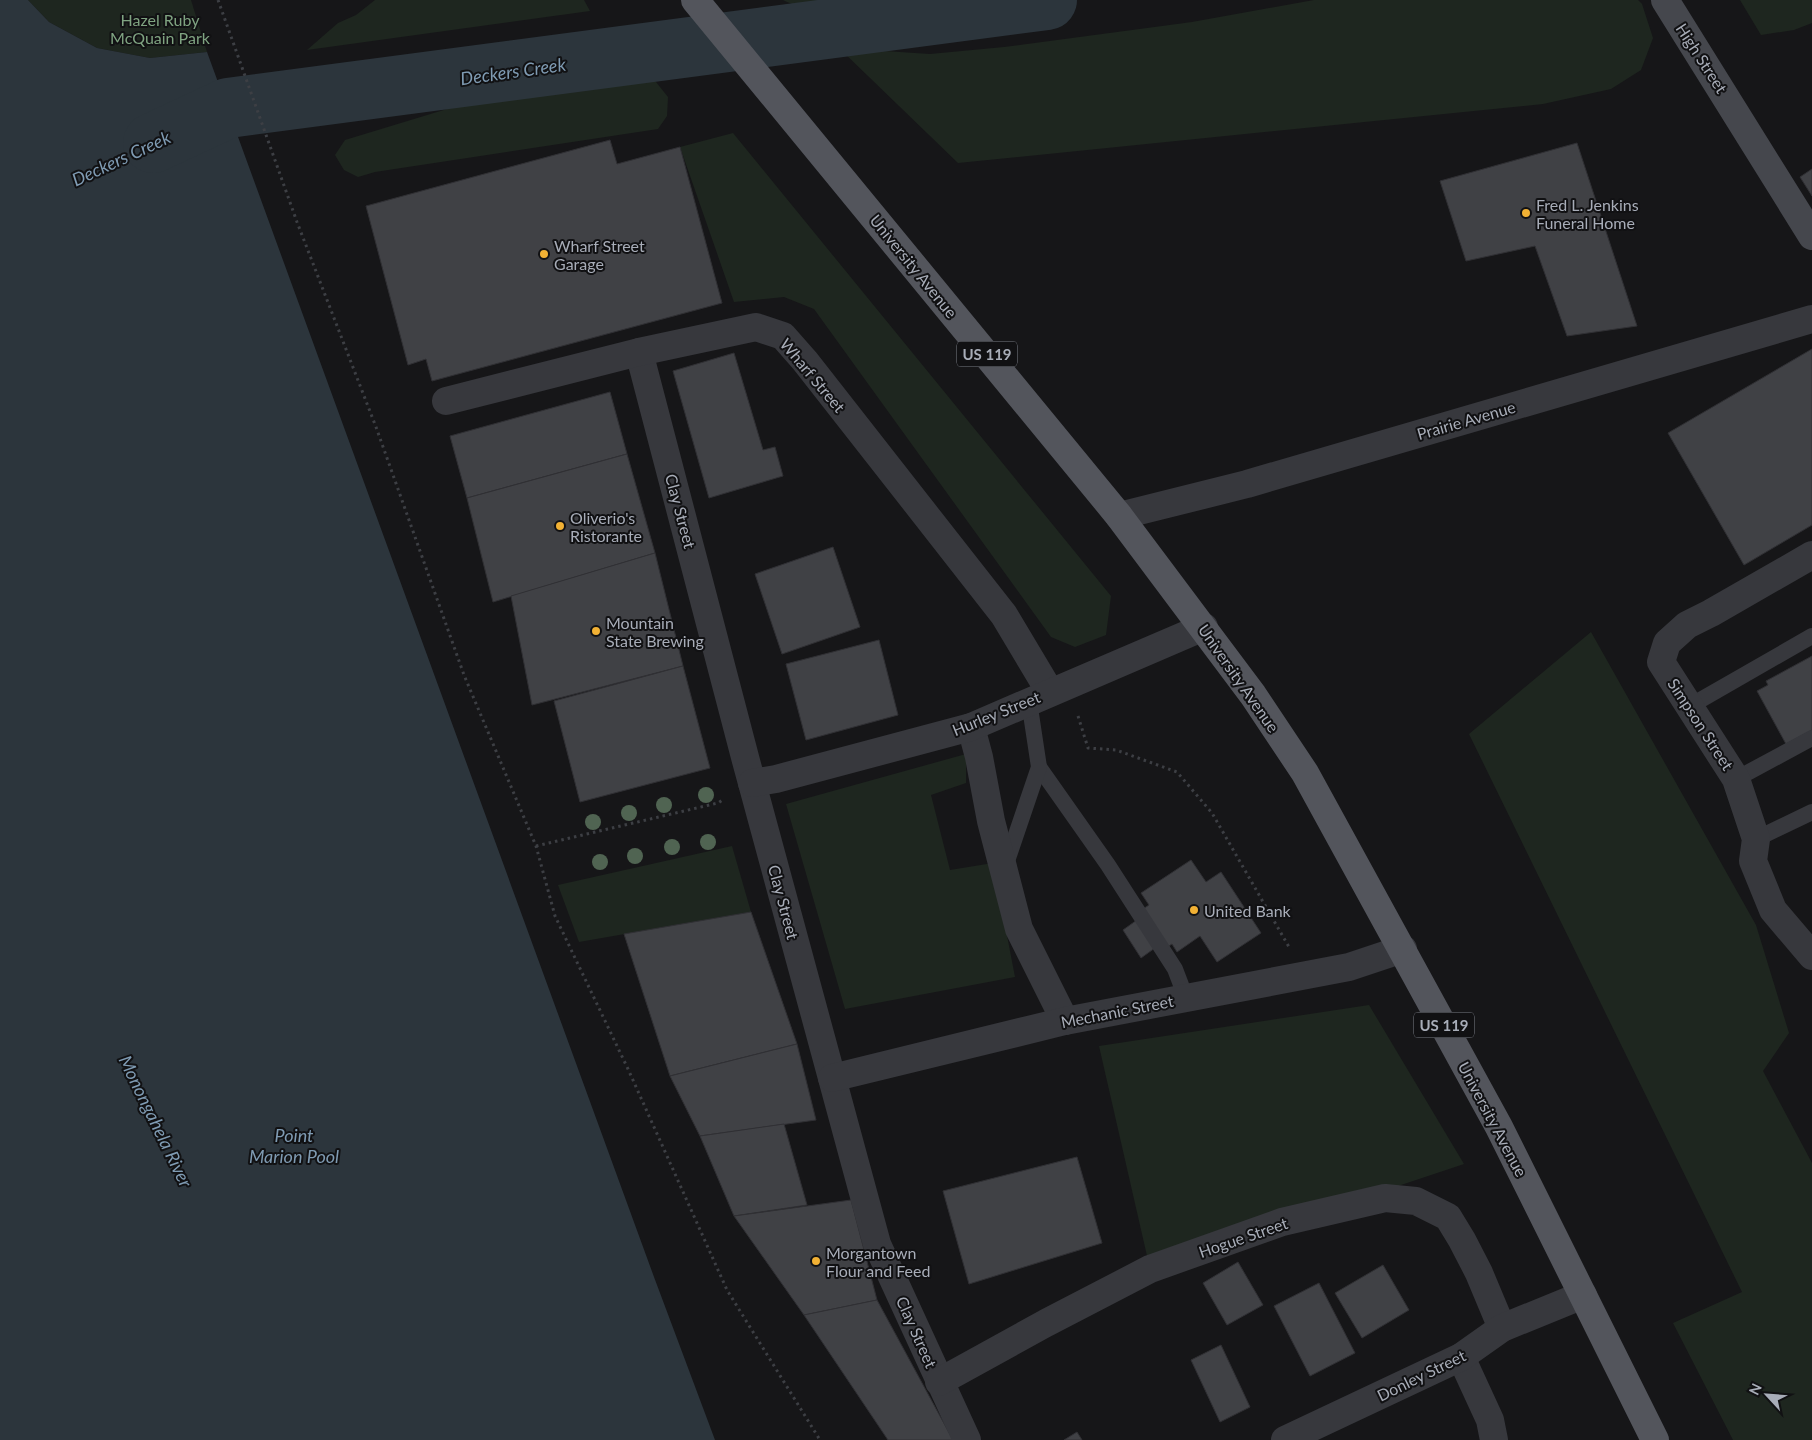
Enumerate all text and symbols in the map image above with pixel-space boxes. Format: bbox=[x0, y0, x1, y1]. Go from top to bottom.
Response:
park label: Hazel Ruby McQuain Park bbox=[110, 10, 211, 47]
street label: High Street bbox=[1672, 20, 1732, 97]
water label: Deckers Creek bbox=[459, 53, 568, 89]
water label: Deckers Creek bbox=[68, 125, 174, 190]
place label: Fred L. Jenkins Funeral Home bbox=[1536, 195, 1639, 232]
marker: Fred L. Jenkins Funeral Home bbox=[1520, 207, 1532, 219]
street label: University Avenue bbox=[867, 210, 961, 322]
place label: Wharf Street Garage bbox=[554, 236, 645, 273]
marker: Wharf Street Garage bbox=[538, 248, 550, 260]
street label: Wharf Street bbox=[777, 334, 850, 416]
road number: US 119 bbox=[957, 342, 1017, 366]
street label: Prairie Avenue bbox=[1415, 397, 1517, 443]
street label: Clay Street bbox=[662, 472, 700, 551]
place label: Oliverio's Ristorante bbox=[570, 508, 642, 545]
marker: Oliverio's Ristorante bbox=[554, 520, 566, 532]
place label: Mountain State Brewing bbox=[606, 613, 704, 650]
street label: University Avenue bbox=[1195, 620, 1283, 736]
marker: Mountain State Brewing bbox=[590, 625, 602, 637]
street label: Simpson Street bbox=[1664, 674, 1738, 774]
street label: Hurley Street bbox=[949, 687, 1043, 739]
street label: Clay Street bbox=[765, 863, 803, 942]
place label: United Bank bbox=[1204, 901, 1292, 920]
marker: United Bank bbox=[1188, 904, 1200, 916]
street label: Mechanic Street bbox=[1059, 991, 1175, 1031]
road number: US 119 bbox=[1414, 1012, 1474, 1038]
water label: Monongahela River bbox=[115, 1051, 198, 1191]
street label: University Avenue bbox=[1455, 1058, 1531, 1180]
water label: Point Marion Pool bbox=[249, 1124, 339, 1167]
street label: Hogue Street bbox=[1196, 1213, 1290, 1261]
place label: Morgantown Flour and Feed bbox=[826, 1243, 930, 1280]
marker: Morgantown Flour and Feed bbox=[810, 1255, 822, 1267]
street label: Clay Street bbox=[893, 1293, 941, 1371]
street label: Donley Street bbox=[1374, 1345, 1469, 1405]
north arrow bbox=[1742, 1370, 1792, 1420]
text: N bbox=[1745, 1381, 1765, 1398]

